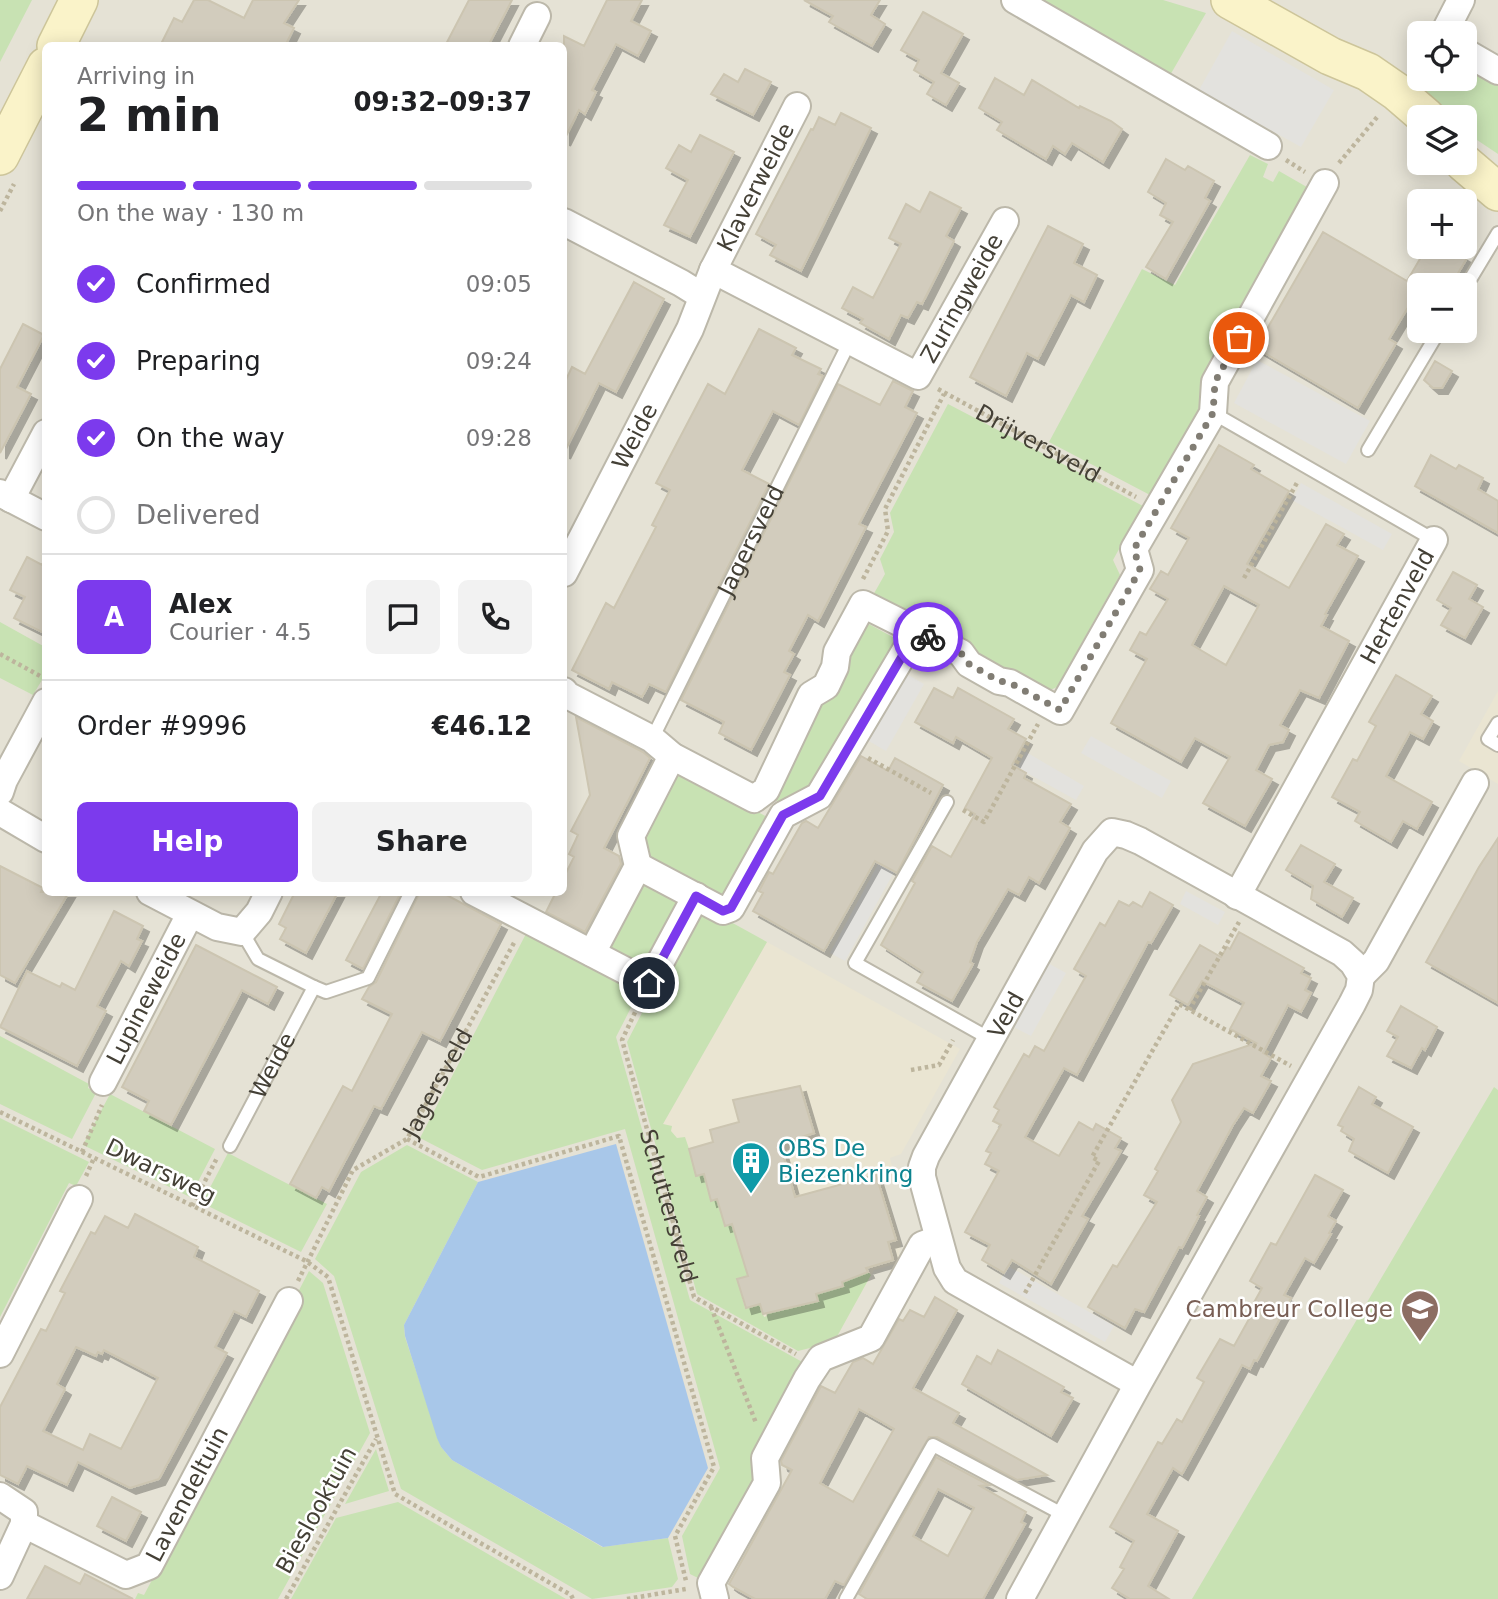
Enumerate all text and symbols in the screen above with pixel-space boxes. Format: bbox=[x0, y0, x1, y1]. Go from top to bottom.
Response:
map controls bbox=[1407, 21, 1477, 343]
button: locate bbox=[1407, 21, 1477, 91]
text: Arriving in bbox=[77, 63, 195, 89]
text: 09:32–09:37 bbox=[353, 87, 532, 117]
text: 2 min bbox=[77, 88, 221, 142]
button: layers bbox=[1407, 105, 1477, 175]
street label: Klaverweide bbox=[712, 119, 799, 256]
button: + bbox=[1407, 189, 1477, 259]
text: On the way · 130 m bbox=[77, 200, 304, 226]
street label: Zuringweide bbox=[915, 229, 1008, 367]
icon: check bbox=[77, 265, 115, 303]
text: Confirmed bbox=[136, 269, 271, 299]
text: 09:05 bbox=[466, 271, 532, 297]
button: − bbox=[1407, 273, 1477, 343]
pin bbox=[1209, 308, 1269, 368]
icon: bag bbox=[1220, 319, 1258, 357]
icon: check bbox=[77, 342, 115, 380]
text: Preparing bbox=[136, 346, 261, 376]
text: 09:24 bbox=[466, 348, 532, 374]
street label: Weide bbox=[607, 399, 662, 474]
street label: Drijversveld bbox=[971, 399, 1105, 488]
icon: check bbox=[77, 419, 115, 457]
text: On the way bbox=[136, 423, 285, 453]
text: 09:28 bbox=[466, 425, 532, 451]
street label: Jagersveld bbox=[712, 481, 789, 601]
text: Delivered bbox=[136, 500, 260, 530]
street label: Hertenveld bbox=[1355, 544, 1439, 668]
button: chat bbox=[366, 580, 440, 654]
button: phone bbox=[458, 580, 532, 654]
text: Alex bbox=[169, 589, 232, 619]
text: A bbox=[104, 602, 124, 632]
courier bbox=[893, 602, 963, 672]
icon: bike bbox=[909, 618, 947, 656]
text: Courier · 4.5 bbox=[169, 619, 312, 645]
text: Order #9996 bbox=[77, 711, 247, 741]
text: €46.12 bbox=[432, 711, 532, 741]
button: Help bbox=[77, 802, 298, 882]
button: Share bbox=[312, 802, 532, 882]
street label: Lupineweide bbox=[101, 928, 191, 1069]
pin bbox=[619, 953, 679, 1013]
icon: home bbox=[630, 964, 668, 1002]
street label: Veld bbox=[983, 987, 1029, 1043]
street label: Jagersveld bbox=[396, 1024, 478, 1144]
street label: Weide bbox=[244, 1028, 301, 1103]
street label: Schuttersveld bbox=[635, 1126, 702, 1286]
street label: Dwarsweg bbox=[102, 1133, 220, 1209]
place label: OBS De Biezenkring bbox=[778, 1135, 913, 1187]
building icon: OBS De Biezenkring bbox=[730, 1140, 772, 1195]
school or university icon: Cambreur College bbox=[1399, 1288, 1441, 1343]
place label: Cambreur College bbox=[1186, 1296, 1393, 1322]
street label: Lavendeltuin bbox=[141, 1422, 233, 1566]
street label: Bieslooktuin bbox=[271, 1442, 361, 1578]

